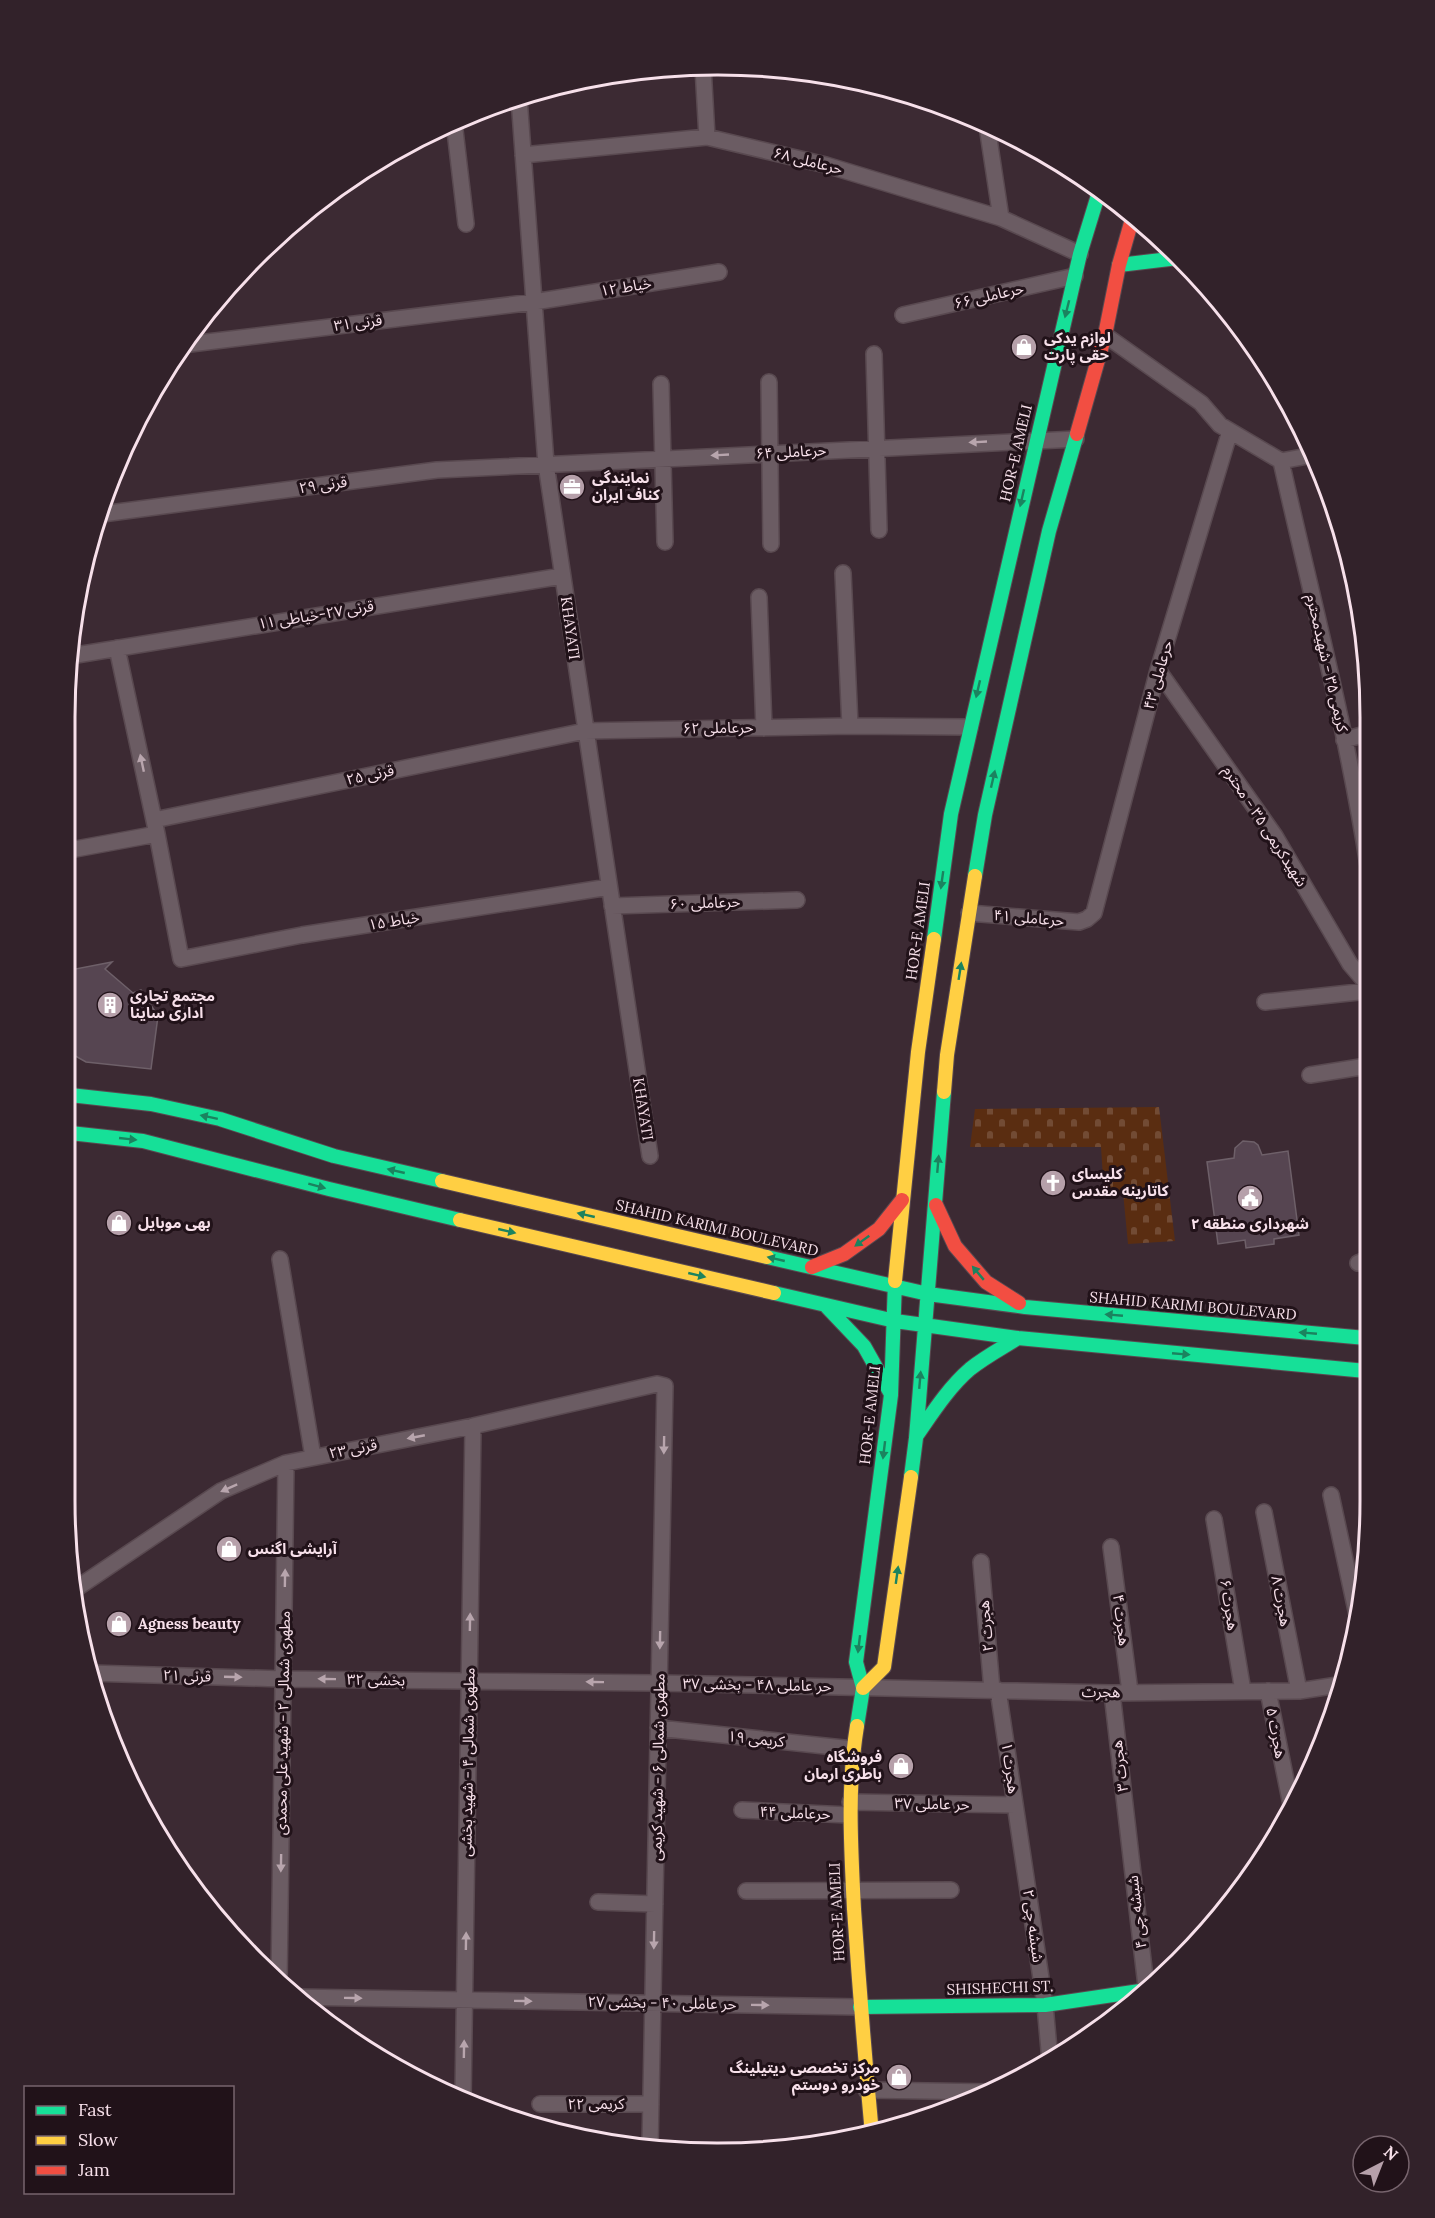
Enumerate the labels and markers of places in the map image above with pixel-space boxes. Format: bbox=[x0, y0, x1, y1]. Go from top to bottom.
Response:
place label: لوازم یدکی حقی پارت bbox=[1044, 328, 1111, 365]
shop icon: لوازم یدکی حقی پارت bbox=[1009, 332, 1039, 362]
place label: نمایندگی کناف ایران bbox=[592, 468, 660, 504]
office icon: نمایندگی کناف ایران bbox=[557, 472, 587, 502]
place label: مجتمع تجاری اداری ساینا bbox=[130, 986, 215, 1022]
building icon: مجتمع تجاری اداری ساینا bbox=[95, 990, 125, 1020]
place label: کلیسای کاتارینه مقدس bbox=[1072, 1164, 1169, 1200]
church icon: کلیسای کاتارینه مقدس bbox=[1038, 1168, 1068, 1198]
public building icon: شهرداری منطقه ۲ bbox=[1235, 1183, 1265, 1213]
shop icon: بهی موبایل bbox=[104, 1208, 134, 1238]
place label: بهی موبایل bbox=[138, 1213, 211, 1232]
place label: شهرداری منطقه ۲ bbox=[1191, 1214, 1309, 1233]
shop icon: آرایشی اگنس bbox=[214, 1534, 244, 1564]
place label: آرایشی اگنس bbox=[248, 1539, 338, 1558]
shop icon: Agness beauty bbox=[104, 1609, 134, 1639]
place label: Agness beauty bbox=[138, 1614, 241, 1633]
place label: فروشگاه باطری ارمان bbox=[804, 1747, 882, 1783]
shop icon: فروشگاه باطری ارمان bbox=[886, 1751, 916, 1781]
place label: مرکز تخصصی دیتیلینگ خودرو دوستم bbox=[730, 2058, 881, 2096]
shop icon: مرکز تخصصی دیتیلینگ خودرو دوستم bbox=[884, 2062, 914, 2092]

